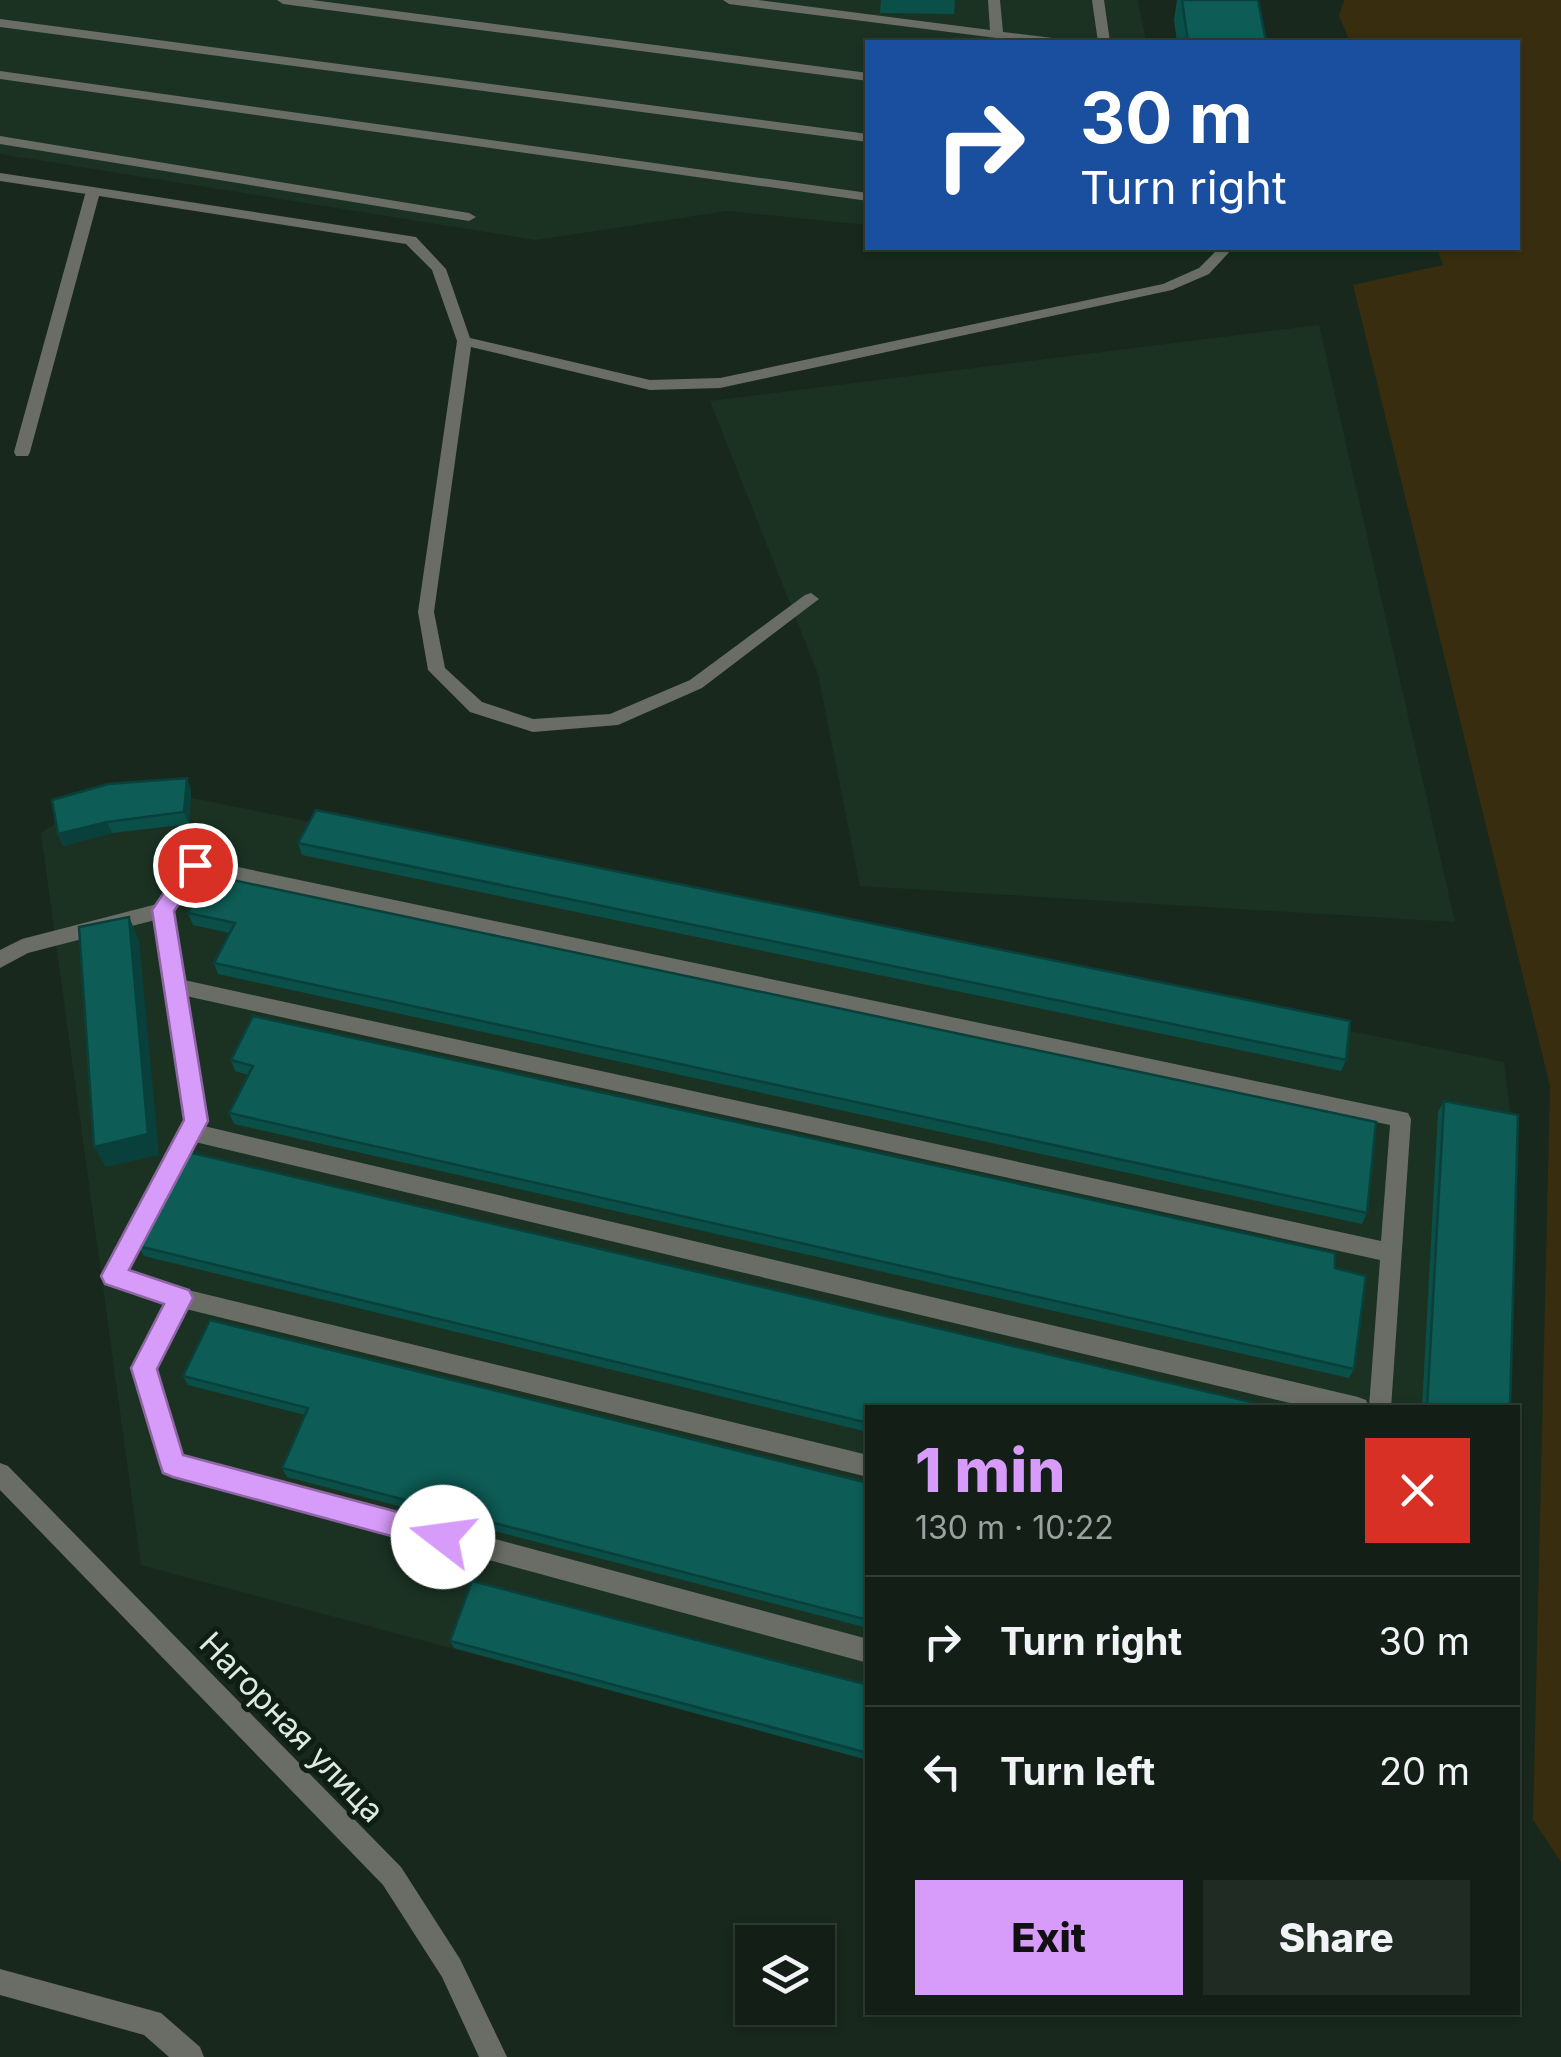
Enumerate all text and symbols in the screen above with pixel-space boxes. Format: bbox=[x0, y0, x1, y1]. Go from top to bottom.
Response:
text: 30 m bbox=[1080, 75, 1253, 160]
icon: right bbox=[915, 80, 1045, 210]
text: Turn right bbox=[1080, 160, 1287, 215]
pin bbox=[153, 823, 238, 908]
icon: arrive bbox=[168, 838, 223, 893]
text: 1 min bbox=[915, 1434, 1065, 1506]
button: close bbox=[1365, 1438, 1470, 1543]
position arrow bbox=[391, 1485, 495, 1589]
text: 130 m · 10:22 bbox=[915, 1508, 1114, 1547]
icon: right bbox=[915, 1614, 970, 1669]
text: Turn right bbox=[1000, 1618, 1182, 1664]
text: 30 m bbox=[1379, 1618, 1470, 1664]
street label: Нагорная улица bbox=[192, 1624, 392, 1830]
icon: left bbox=[915, 1744, 970, 1799]
text: Turn left bbox=[1000, 1748, 1155, 1794]
text: 20 m bbox=[1379, 1748, 1470, 1794]
button: Exit bbox=[915, 1880, 1183, 1995]
button: Share bbox=[1203, 1880, 1470, 1995]
map controls bbox=[735, 1925, 835, 2025]
button: layers bbox=[735, 1925, 835, 2025]

